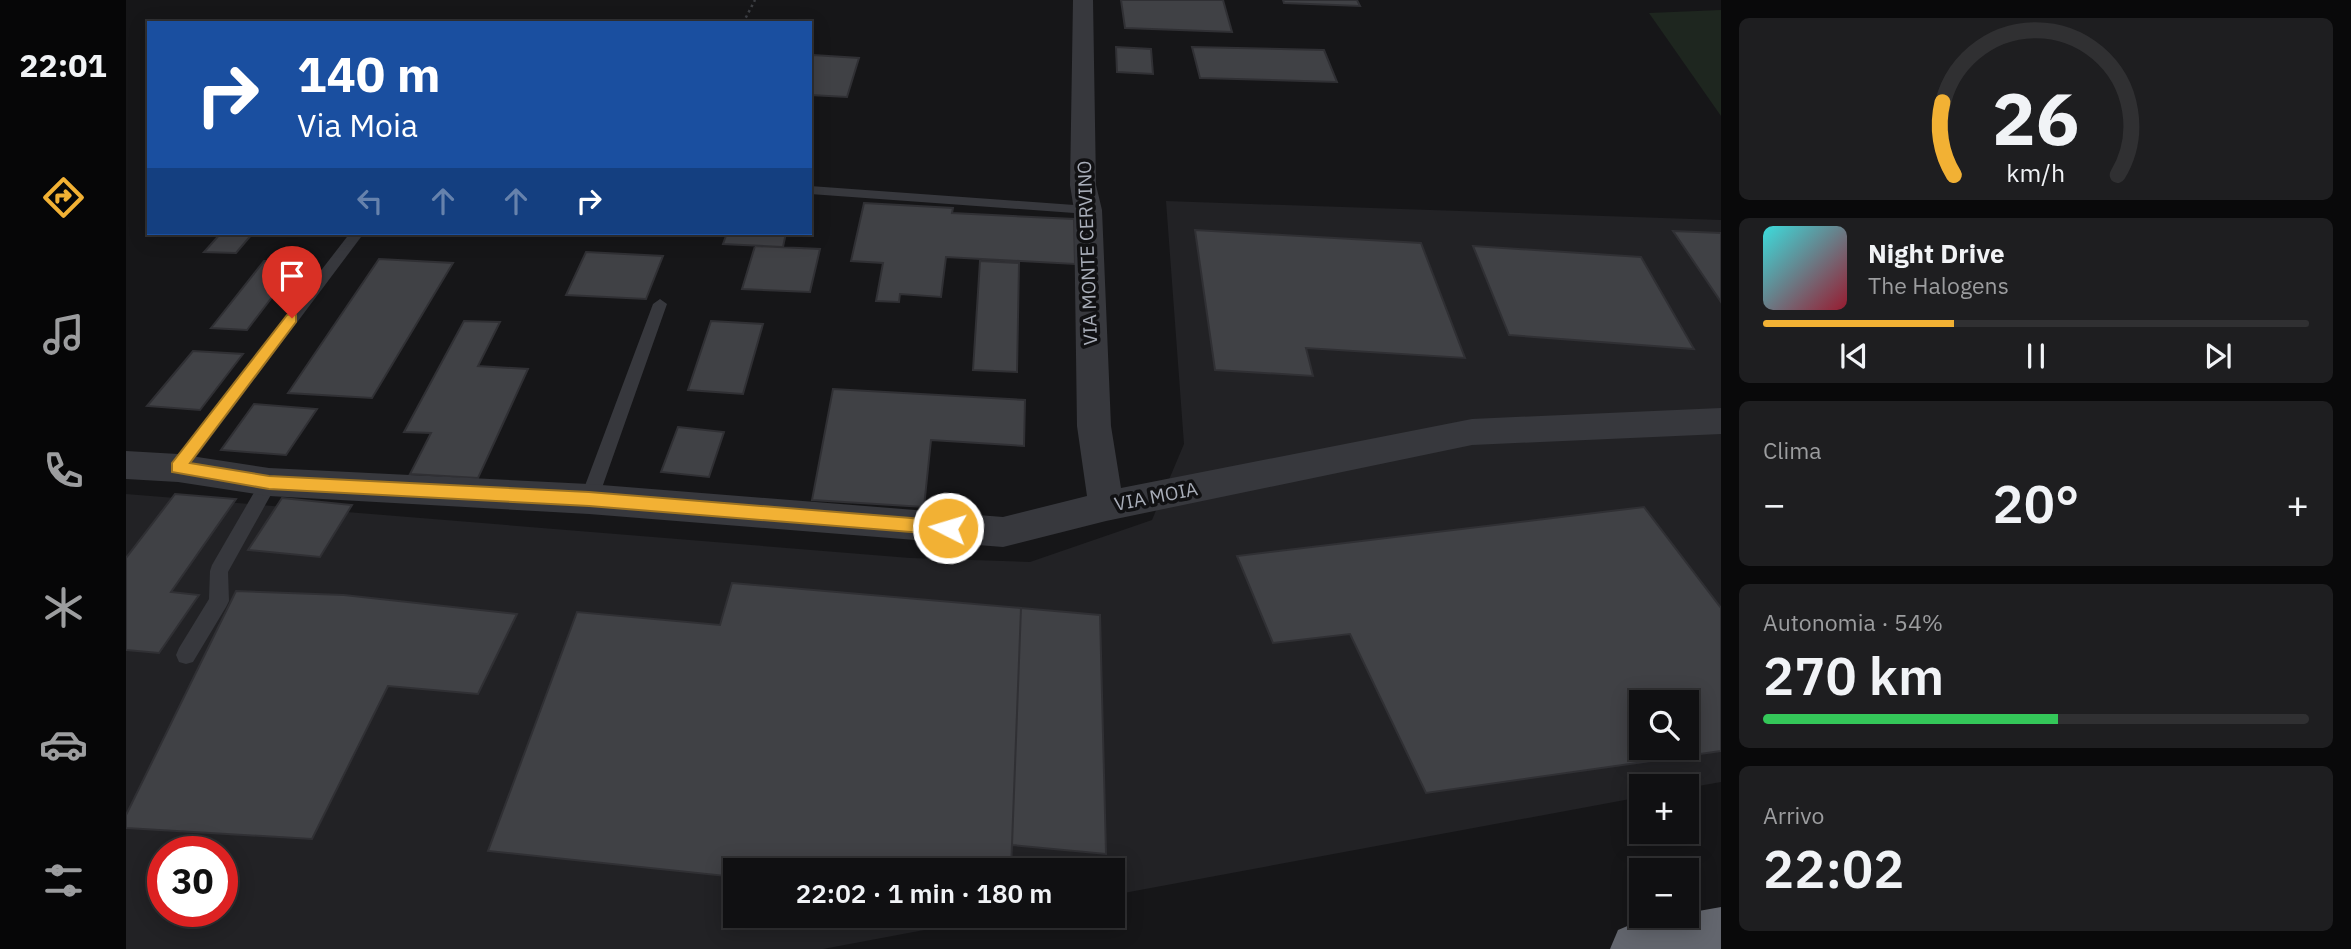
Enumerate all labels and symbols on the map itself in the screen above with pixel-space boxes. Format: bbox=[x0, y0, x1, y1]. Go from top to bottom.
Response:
street label: VIA MONTE CERVINO bbox=[1072, 160, 1102, 346]
pin bbox=[262, 246, 322, 318]
street label: VIA MOIA bbox=[1112, 476, 1200, 516]
position arrow bbox=[911, 491, 985, 565]
speed limit sign: 30 bbox=[147, 836, 238, 927]

